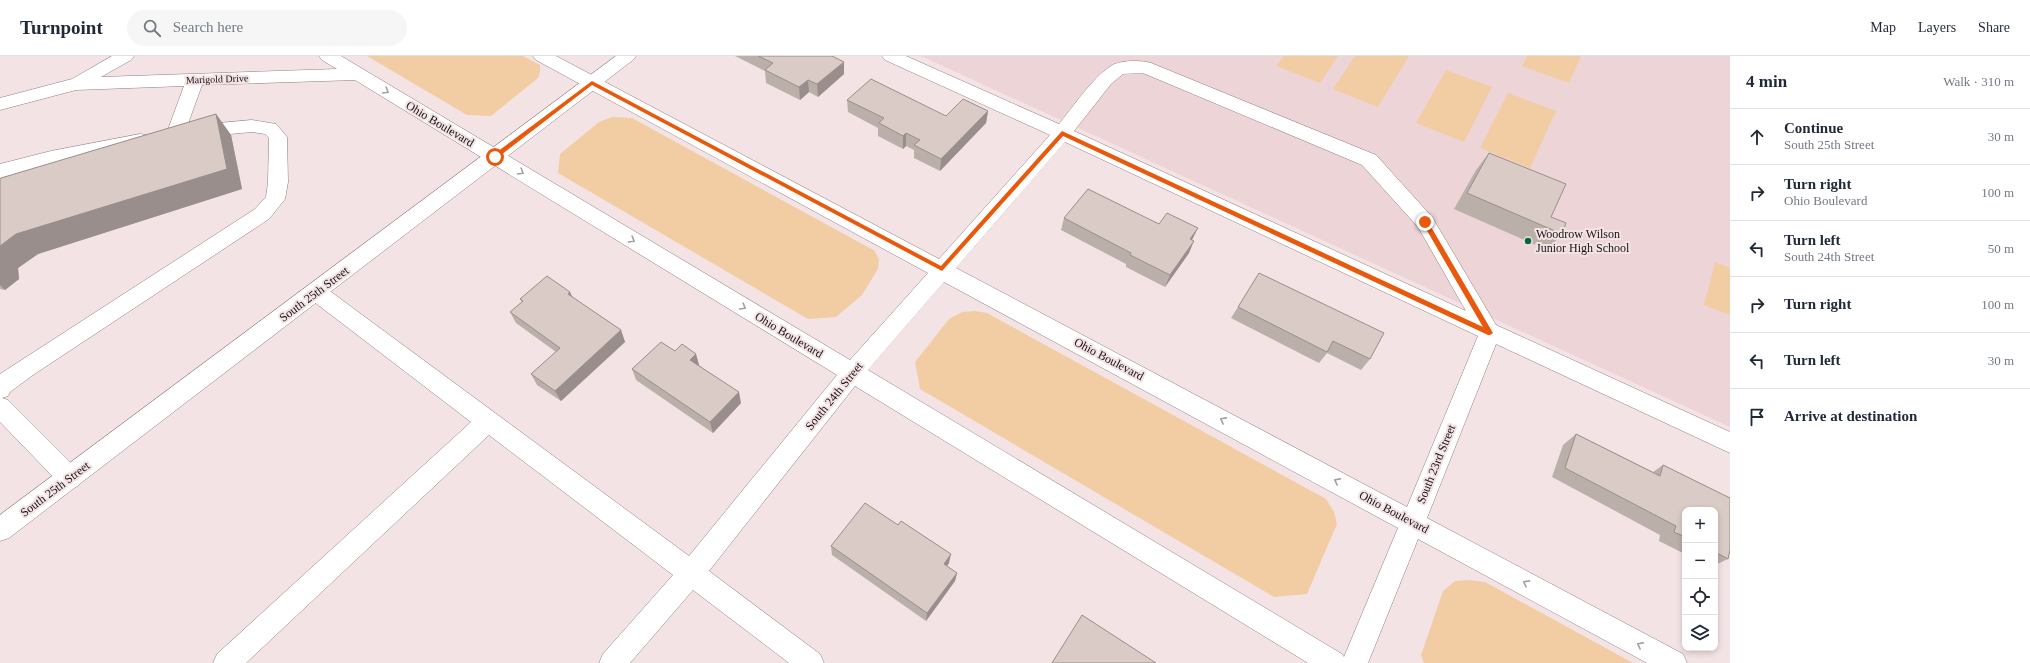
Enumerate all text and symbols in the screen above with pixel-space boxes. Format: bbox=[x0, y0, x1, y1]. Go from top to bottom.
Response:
search box bbox=[127, 10, 407, 46]
text: Turnpoint bbox=[20, 17, 103, 38]
icon: search bbox=[141, 17, 163, 39]
text: Search here bbox=[173, 19, 243, 35]
text: Map bbox=[1870, 20, 1896, 35]
text: Layers bbox=[1918, 20, 1956, 35]
text: Share bbox=[1978, 20, 2010, 35]
street label: Marigold Drive bbox=[186, 72, 249, 86]
text: 4 min bbox=[1746, 72, 1787, 91]
text: Walk · 310 m bbox=[1943, 74, 2014, 89]
one-way arrow bbox=[382, 86, 389, 93]
street label: Ohio Boulevard bbox=[403, 98, 477, 150]
text: Continue bbox=[1784, 120, 1843, 136]
icon: ahead bbox=[1746, 126, 1768, 148]
text: 30 m bbox=[1988, 129, 2014, 144]
text: South 25th Street bbox=[1784, 137, 1874, 152]
route start bbox=[486, 148, 504, 166]
one-way arrow bbox=[517, 168, 524, 175]
text: Turn right bbox=[1784, 176, 1851, 192]
icon: right bbox=[1746, 182, 1768, 204]
text: 100 m bbox=[1981, 185, 2014, 200]
text: Ohio Boulevard bbox=[1784, 193, 1867, 208]
route end bbox=[1416, 213, 1434, 231]
place label: Woodrow Wilson Junior High School bbox=[1536, 227, 1630, 255]
text: Turn left bbox=[1784, 232, 1841, 248]
one-way arrow bbox=[628, 235, 635, 243]
marker: Woodrow Wilson Junior High School bbox=[1523, 236, 1533, 246]
icon: left bbox=[1746, 238, 1768, 260]
text: 50 m bbox=[1988, 241, 2014, 256]
text: South 24th Street bbox=[1784, 249, 1874, 264]
street label: South 25th Street bbox=[277, 263, 352, 325]
icon: right bbox=[1746, 294, 1768, 316]
text: Turn right bbox=[1784, 296, 1851, 312]
text: 100 m bbox=[1981, 297, 2014, 312]
one-way arrow bbox=[739, 303, 746, 310]
street label: Ohio Boulevard bbox=[752, 309, 826, 361]
street label: Ohio Boulevard bbox=[1072, 335, 1146, 383]
icon: left bbox=[1746, 350, 1768, 372]
text: Turn left bbox=[1784, 352, 1841, 368]
text: 30 m bbox=[1988, 353, 2014, 368]
street label: South 24th Street bbox=[802, 359, 866, 433]
icon: arrive bbox=[1746, 406, 1768, 428]
text: Arrive at destination bbox=[1784, 408, 1917, 424]
one-way arrow bbox=[1220, 417, 1227, 425]
street label: South 23rd Street bbox=[1414, 422, 1458, 506]
street label: South 25th Street bbox=[18, 458, 93, 520]
one-way arrow bbox=[1334, 479, 1341, 486]
street label: Ohio Boulevard bbox=[1357, 488, 1431, 536]
map controls bbox=[1682, 507, 1718, 651]
button: + bbox=[1682, 507, 1718, 543]
button: − bbox=[1682, 543, 1718, 579]
button: locate bbox=[1682, 579, 1718, 615]
one-way arrow bbox=[1522, 580, 1530, 588]
button: layers bbox=[1682, 615, 1718, 651]
one-way arrow bbox=[1637, 642, 1644, 649]

